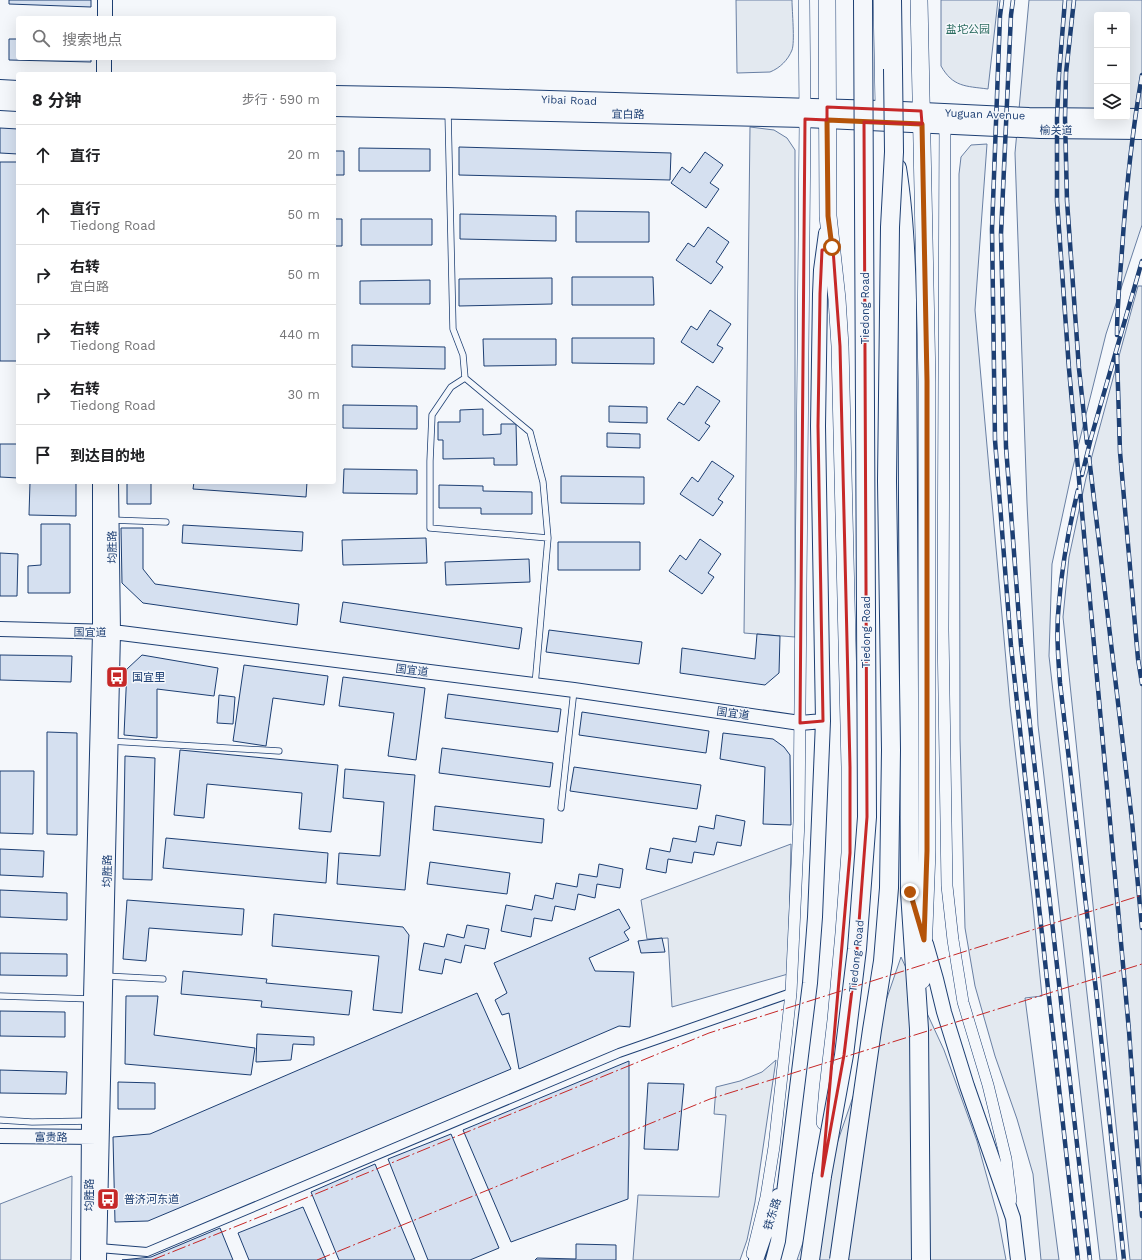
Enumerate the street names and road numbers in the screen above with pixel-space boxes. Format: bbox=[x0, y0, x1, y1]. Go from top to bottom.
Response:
street label: Yibai Road bbox=[541, 93, 597, 108]
street label: Yuguan Avenue bbox=[945, 107, 1025, 122]
street label: 宜白路 bbox=[611, 108, 645, 121]
street label: 榆关道 bbox=[1039, 124, 1073, 137]
street label: Tiedong Road bbox=[859, 272, 872, 344]
street label: 均胜路 bbox=[106, 530, 119, 564]
street label: Tiedong Road bbox=[860, 596, 873, 668]
street label: 国宜道 bbox=[73, 626, 107, 639]
street label: 国宜道 bbox=[395, 662, 429, 679]
street label: 国宜道 bbox=[716, 705, 750, 722]
street label: 均胜路 bbox=[101, 854, 114, 888]
street label: Tiedong Road bbox=[846, 919, 867, 993]
street label: 富贵路 bbox=[34, 1131, 68, 1144]
street label: 均胜路 bbox=[83, 1179, 96, 1212]
street label: 铁东路 bbox=[761, 1196, 784, 1232]

